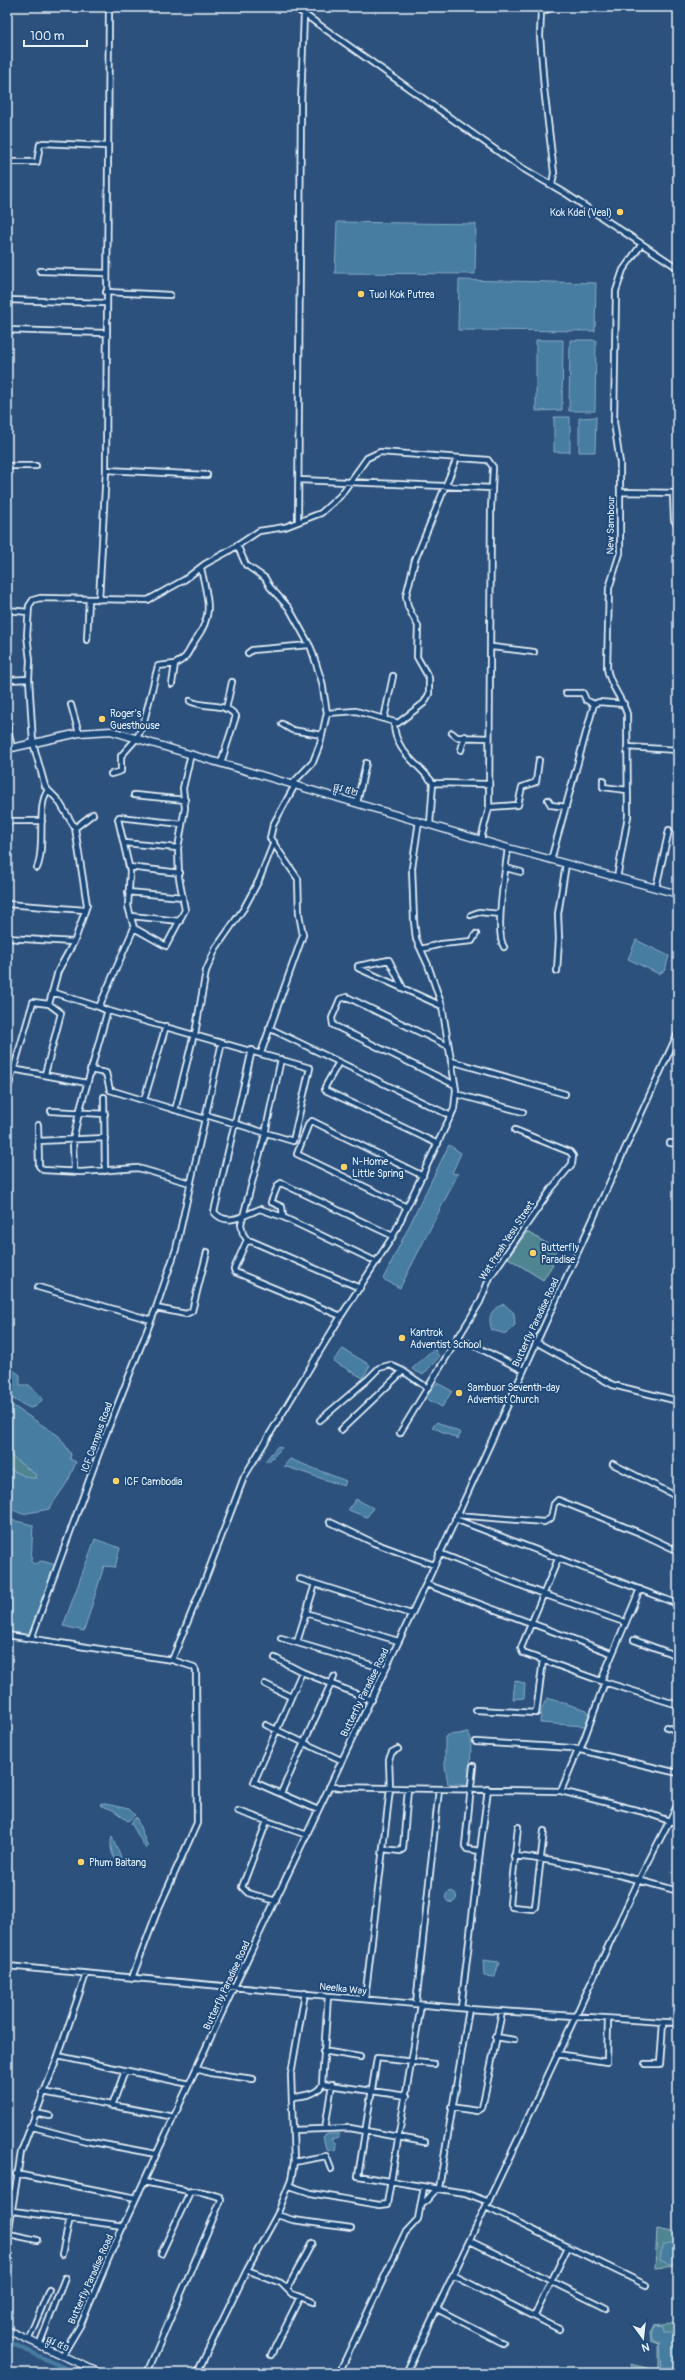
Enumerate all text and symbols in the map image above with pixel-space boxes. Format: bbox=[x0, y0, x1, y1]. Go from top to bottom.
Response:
scale bar bbox=[24, 22, 87, 48]
text: 100 m bbox=[30, 29, 65, 44]
place label: Kok Kdei (Veal) bbox=[550, 207, 612, 219]
marker: Kok Kdei (Veal) bbox=[615, 207, 625, 217]
marker: Tuol Kok Putrea bbox=[356, 289, 366, 299]
place label: Tuol Kok Putrea bbox=[369, 289, 435, 301]
street label: New Sambour bbox=[604, 495, 618, 555]
place label: Roger's Guesthouse bbox=[110, 708, 160, 732]
marker: Roger's Guesthouse bbox=[97, 714, 107, 724]
street label: ផ្លូវ ៥២ bbox=[331, 781, 360, 802]
place label: N-Home Little Spring bbox=[352, 1156, 403, 1180]
marker: N-Home Little Spring bbox=[339, 1162, 349, 1172]
street label: Wat Preah Yesu Street bbox=[477, 1198, 538, 1283]
place label: Butterfly Paradise bbox=[541, 1242, 580, 1266]
marker: Butterfly Paradise bbox=[528, 1248, 538, 1258]
street label: Butterfly Paradise Road bbox=[510, 1276, 562, 1369]
place label: Kantrok Adventist School bbox=[410, 1327, 481, 1351]
marker: Kantrok Adventist School bbox=[397, 1333, 407, 1343]
place label: Sambuor Seventh-day Adventist Church bbox=[467, 1382, 560, 1406]
marker: Sambuor Seventh-day Adventist Church bbox=[454, 1388, 464, 1398]
street label: ICF Campus Road bbox=[79, 1400, 115, 1474]
marker: ICF Cambodia bbox=[111, 1476, 121, 1486]
place label: ICF Cambodia bbox=[124, 1476, 183, 1488]
street label: Butterfly Paradise Road bbox=[338, 1646, 392, 1739]
marker: Phum Baitang bbox=[76, 1857, 86, 1867]
place label: Phum Baitang bbox=[89, 1857, 146, 1869]
street label: Butterfly Paradise Road bbox=[201, 1939, 253, 2032]
street label: Neelka Way bbox=[319, 1981, 368, 1998]
street label: Butterfly Paradise Road bbox=[66, 2233, 116, 2326]
north arrow bbox=[623, 2318, 663, 2358]
street label: ផ្លូវ ៥១ bbox=[43, 2333, 71, 2357]
text: N bbox=[640, 2340, 651, 2355]

